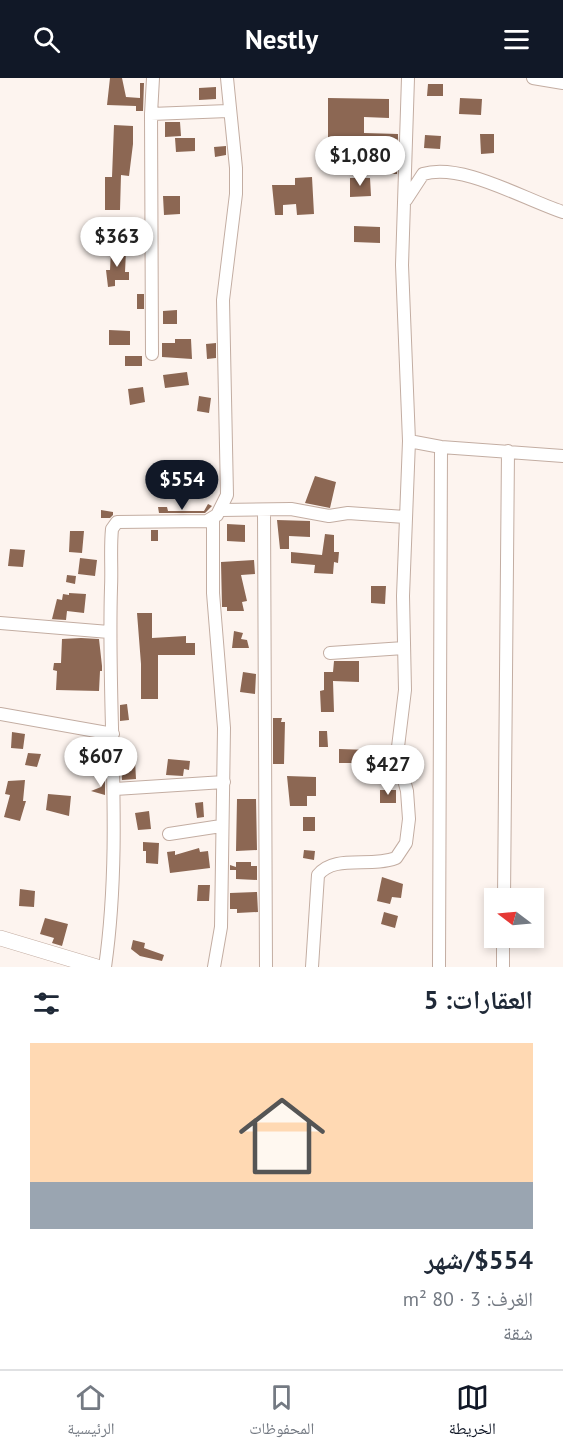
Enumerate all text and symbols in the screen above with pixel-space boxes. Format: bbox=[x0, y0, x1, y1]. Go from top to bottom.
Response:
text: Nestly bbox=[245, 22, 318, 56]
icon: search bbox=[30, 23, 63, 56]
icon: menu bbox=[500, 23, 533, 56]
pin: $1,080 bbox=[311, 136, 409, 187]
text: $1,080 bbox=[329, 142, 391, 168]
pin: $363 bbox=[81, 217, 153, 268]
text: $363 bbox=[94, 223, 140, 249]
pin: $554 bbox=[146, 460, 218, 511]
text: $554 bbox=[159, 466, 205, 492]
pin: $607 bbox=[65, 737, 137, 788]
text: $607 bbox=[78, 743, 124, 769]
pin: $427 bbox=[352, 745, 424, 796]
text: $427 bbox=[365, 751, 411, 777]
north arrow bbox=[484, 888, 544, 948]
map controls bbox=[484, 888, 544, 948]
text: العقارات: 5 bbox=[424, 983, 533, 1016]
icon: filters bbox=[30, 987, 63, 1020]
icon: home bbox=[228, 1082, 336, 1190]
text: $554/شهر bbox=[425, 1243, 533, 1276]
text: الغرف: 3 · 80 m² bbox=[403, 1286, 533, 1312]
text: شقة bbox=[503, 1320, 533, 1346]
tab: الرئيسية bbox=[67, 1381, 115, 1444]
tab: المحفوظات bbox=[249, 1381, 314, 1444]
tab: الخريطة bbox=[449, 1381, 496, 1444]

